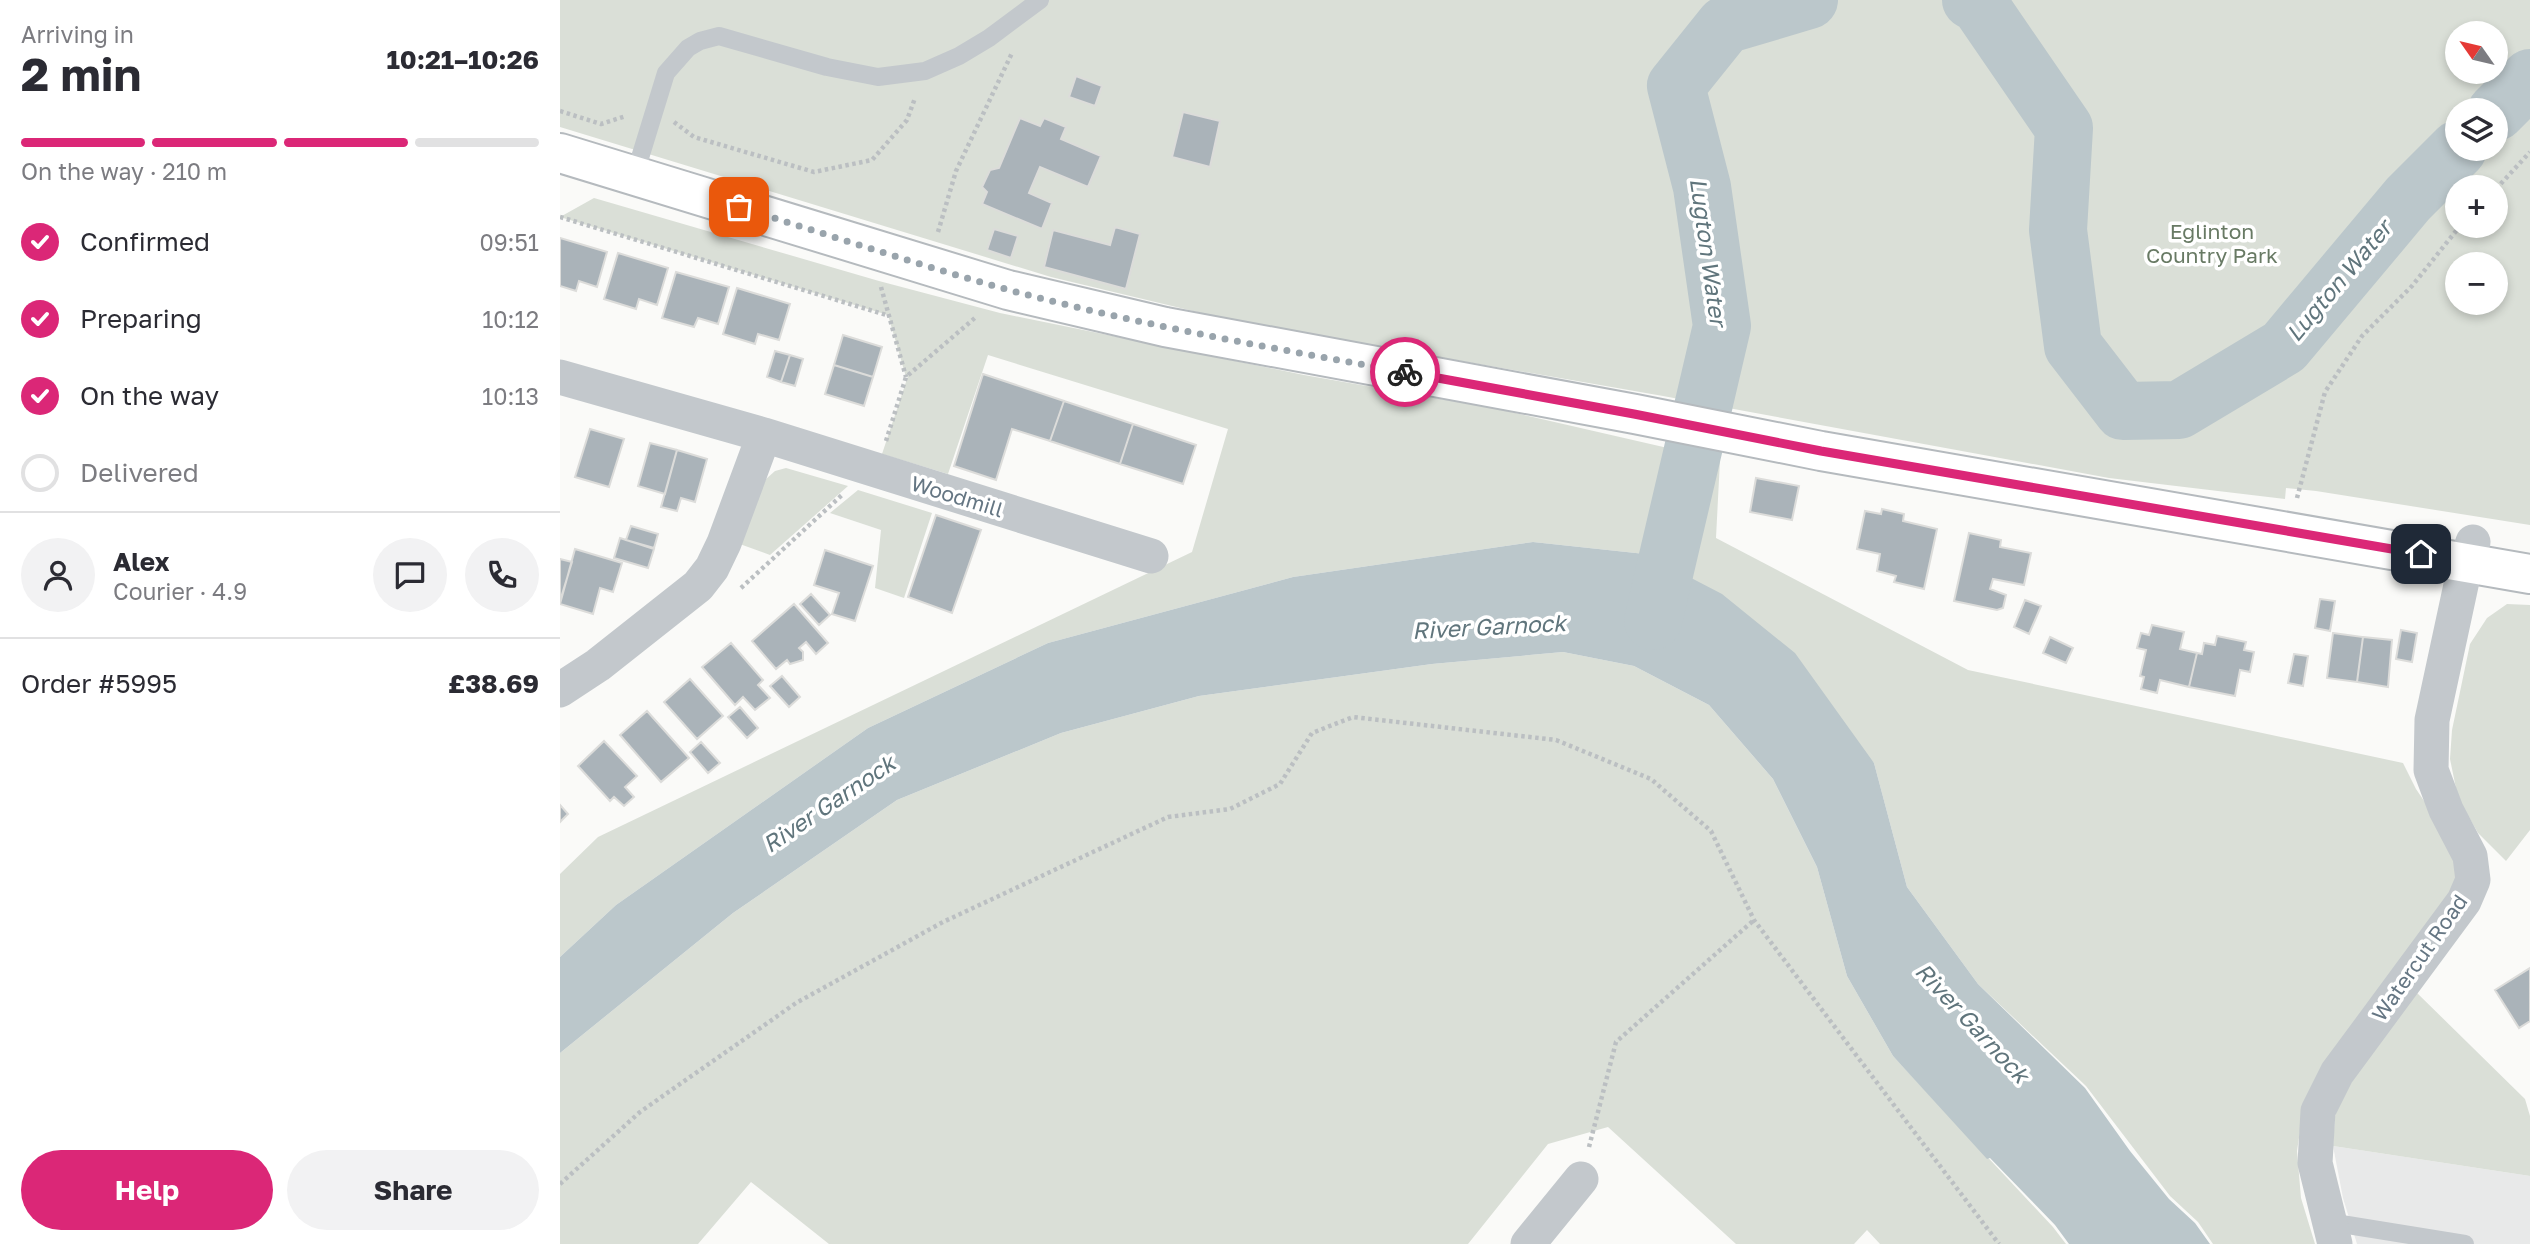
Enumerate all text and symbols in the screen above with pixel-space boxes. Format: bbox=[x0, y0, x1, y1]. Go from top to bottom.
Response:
text: Arriving in bbox=[21, 20, 134, 48]
north arrow bbox=[2445, 21, 2508, 84]
map controls bbox=[2445, 21, 2508, 315]
text: 10:21–10:26 bbox=[386, 44, 539, 75]
text: 2 min bbox=[21, 46, 141, 101]
button: layers bbox=[2445, 98, 2508, 161]
text: On the way · 210 m bbox=[21, 157, 227, 185]
button: + bbox=[2445, 175, 2508, 238]
water label: Lugton Water bbox=[1685, 176, 1734, 331]
pin bbox=[709, 177, 769, 237]
icon: bag bbox=[720, 188, 758, 226]
water label: Lugton Water bbox=[2280, 212, 2399, 346]
park label: Eglinton Country Park bbox=[2146, 218, 2278, 268]
icon: check bbox=[21, 223, 59, 261]
text: Confirmed bbox=[80, 226, 210, 257]
text: 09:51 bbox=[479, 228, 539, 256]
button: − bbox=[2445, 252, 2508, 315]
icon: check bbox=[21, 300, 59, 338]
text: Preparing bbox=[80, 303, 202, 334]
text: 10:12 bbox=[482, 305, 539, 333]
courier bbox=[1370, 337, 1440, 407]
icon: bike bbox=[1386, 353, 1424, 391]
icon: check bbox=[21, 377, 59, 415]
text: On the way bbox=[80, 380, 219, 411]
text: 10:13 bbox=[482, 382, 539, 410]
text: Delivered bbox=[80, 457, 199, 488]
street label: Woodmill bbox=[908, 470, 1007, 522]
pin bbox=[2391, 524, 2451, 584]
icon: home bbox=[2402, 535, 2440, 573]
button: person bbox=[21, 538, 95, 612]
button: chat bbox=[373, 538, 447, 612]
button: phone bbox=[465, 538, 539, 612]
text: Alex bbox=[113, 546, 170, 577]
text: Courier · 4.9 bbox=[113, 577, 247, 605]
water label: River Garnock bbox=[1411, 608, 1569, 644]
text: Order #5995 bbox=[21, 668, 177, 699]
text: £38.69 bbox=[448, 668, 539, 699]
water label: River Garnock bbox=[757, 747, 902, 858]
street label: Watercut Road bbox=[2366, 889, 2473, 1026]
water label: River Garnock bbox=[1910, 956, 2037, 1090]
button: Help bbox=[21, 1150, 273, 1230]
button: Share bbox=[287, 1150, 539, 1230]

